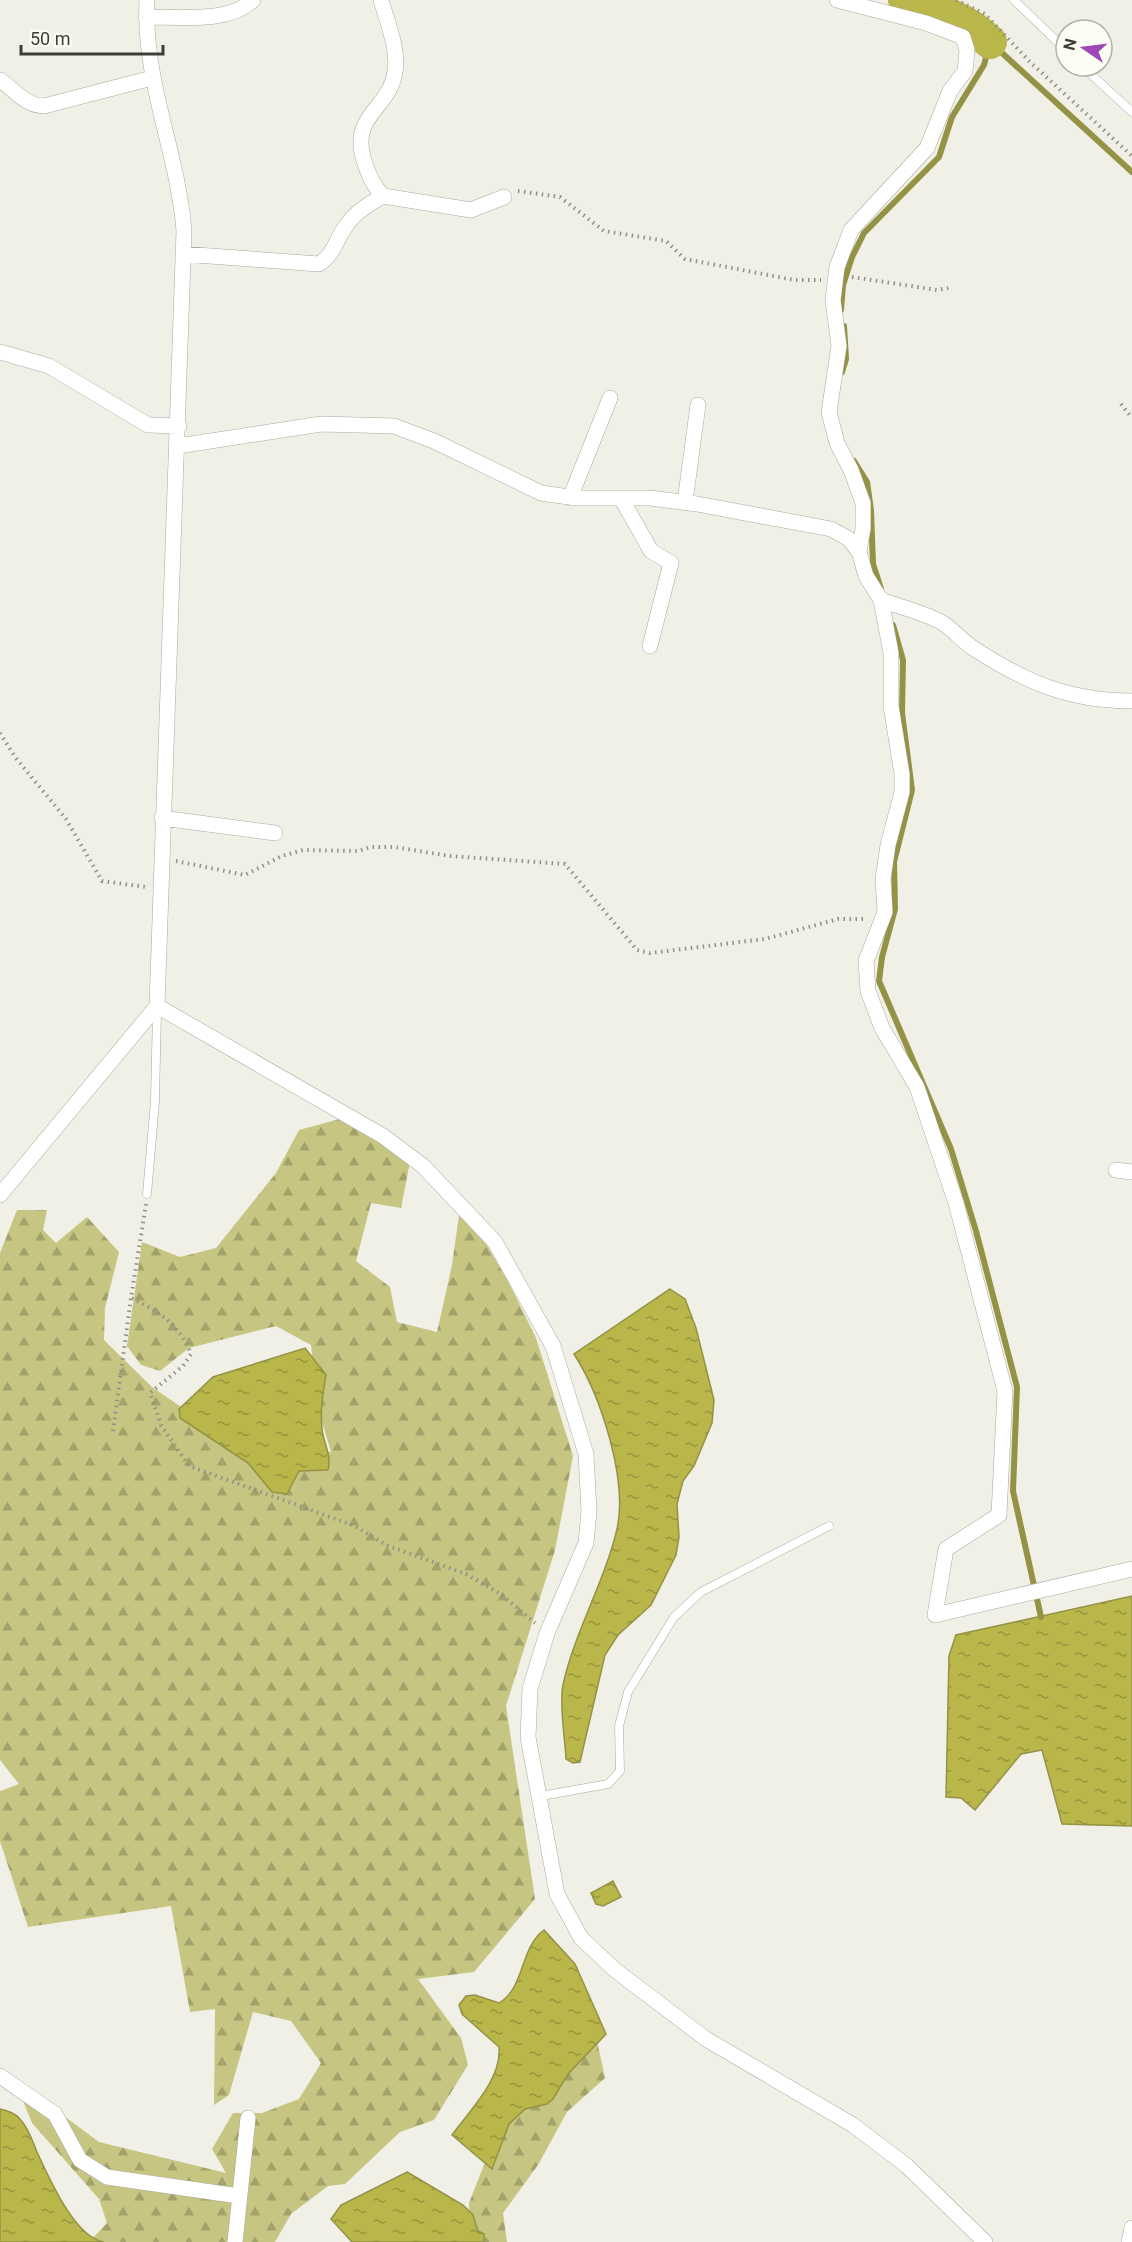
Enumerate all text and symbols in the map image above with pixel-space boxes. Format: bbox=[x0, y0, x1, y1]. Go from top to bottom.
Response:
scale bar bbox=[21, 18, 164, 56]
north arrow bbox=[1054, 18, 1114, 78]
text: 50 m bbox=[30, 28, 70, 49]
text: N bbox=[1059, 37, 1081, 52]

